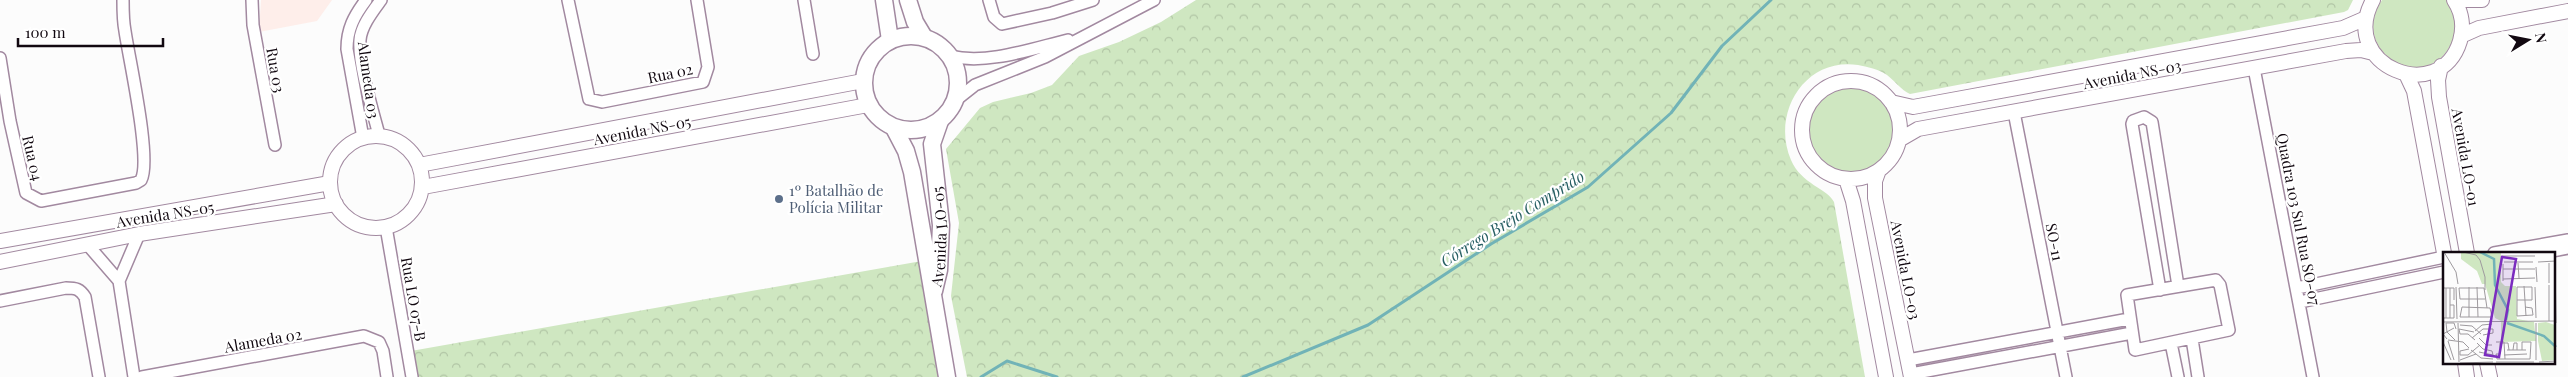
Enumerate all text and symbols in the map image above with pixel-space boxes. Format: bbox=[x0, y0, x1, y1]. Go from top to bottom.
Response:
scale bar bbox=[18, 15, 162, 47]
north arrow bbox=[2503, 15, 2553, 65]
text: 100 m bbox=[25, 22, 66, 42]
text: N bbox=[2531, 31, 2552, 44]
street label: Alameda 03 bbox=[354, 39, 384, 120]
street label: Rua 03 bbox=[262, 46, 290, 94]
street label: Avenida NS-03 bbox=[2080, 55, 2183, 93]
street label: Rua 02 bbox=[646, 58, 694, 88]
street label: Avenida LO-01 bbox=[2447, 105, 2485, 208]
street label: Avenida NS-05 bbox=[591, 111, 692, 149]
street label: Quadra 103 Sul Rua SO-07 bbox=[2273, 131, 2325, 307]
street label: Rua 04 bbox=[18, 133, 48, 183]
water label: Córrego Brejo Comprido bbox=[1436, 165, 1588, 271]
place label: 1º Batalhão de Polícia Militar bbox=[789, 180, 884, 217]
street label: Avenida LO-05 bbox=[925, 186, 951, 289]
marker: 1º Batalhão de Polícia Militar bbox=[773, 193, 785, 205]
street label: Avenida NS-05 bbox=[114, 196, 215, 232]
street label: Avenida LO-03 bbox=[1886, 218, 1925, 321]
street label: SO-11 bbox=[2042, 222, 2069, 263]
inset map bbox=[2443, 252, 2556, 364]
street label: Rua LO 07-B bbox=[397, 255, 431, 343]
street label: Alameda 02 bbox=[222, 323, 303, 357]

